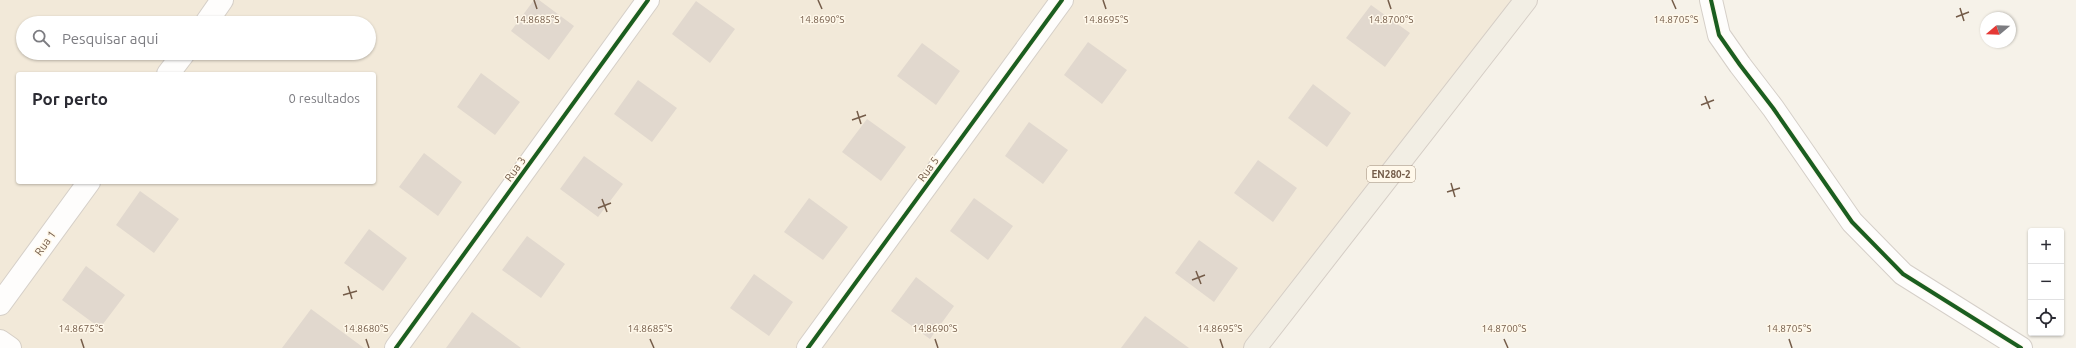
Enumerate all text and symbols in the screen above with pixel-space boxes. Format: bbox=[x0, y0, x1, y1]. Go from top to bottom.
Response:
north arrow bbox=[1980, 12, 2016, 48]
text: 14.8685°S bbox=[515, 14, 559, 25]
text: 14.8690°S bbox=[800, 14, 844, 25]
text: 14.8695°S bbox=[1084, 14, 1128, 25]
text: 14.8700°S bbox=[1369, 14, 1413, 25]
text: 14.8705°S bbox=[1654, 14, 1698, 25]
search box bbox=[16, 16, 376, 60]
icon: search bbox=[30, 27, 52, 49]
text: Pesquisar aqui bbox=[62, 30, 158, 47]
text: Por perto bbox=[32, 89, 108, 108]
text: 0 resultados bbox=[289, 91, 360, 105]
street label: Rua 3 bbox=[502, 154, 528, 184]
street label: Rua 5 bbox=[915, 154, 941, 184]
road number: EN280-2 bbox=[1367, 166, 1415, 182]
street label: Rua 1 bbox=[32, 228, 58, 258]
map controls bbox=[2028, 228, 2064, 336]
button: + bbox=[2028, 228, 2064, 264]
button: − bbox=[2028, 264, 2064, 300]
button: locate bbox=[2028, 300, 2064, 336]
text: 14.8675°S bbox=[59, 323, 103, 334]
text: 14.8680°S bbox=[344, 323, 388, 334]
text: 14.8685°S bbox=[628, 323, 672, 334]
text: 14.8690°S bbox=[913, 323, 957, 334]
text: 14.8695°S bbox=[1198, 323, 1242, 334]
text: 14.8700°S bbox=[1482, 323, 1526, 334]
text: 14.8705°S bbox=[1767, 323, 1811, 334]

